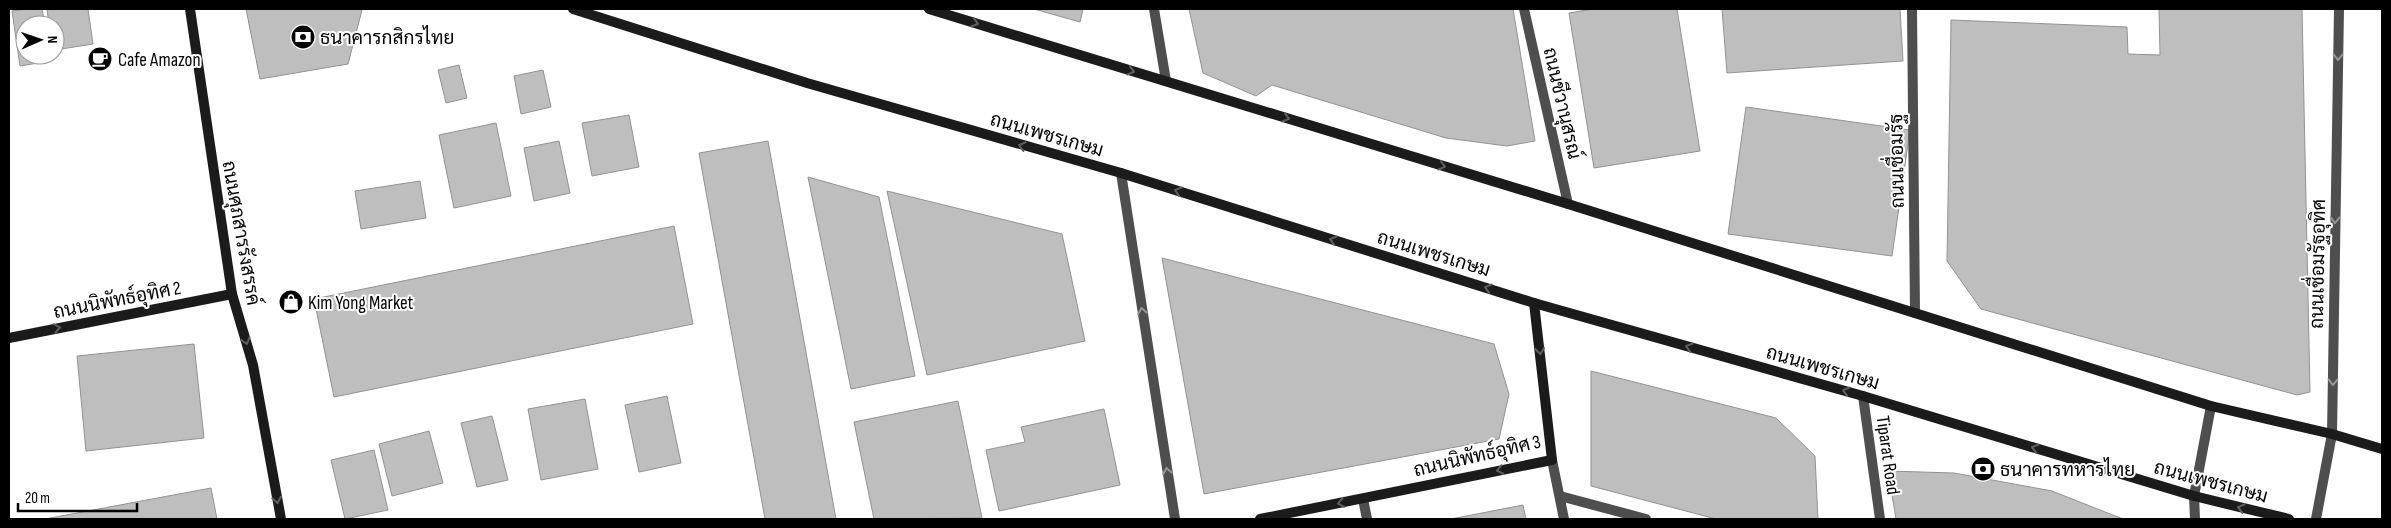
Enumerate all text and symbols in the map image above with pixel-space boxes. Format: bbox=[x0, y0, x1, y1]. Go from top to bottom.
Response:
north arrow bbox=[15, 15, 65, 65]
one-way arrow bbox=[971, 17, 979, 27]
bank icon: ธนาคารกสิกรไทย bbox=[290, 24, 316, 50]
place label: ธนาคารกสิกรไทย bbox=[320, 25, 454, 50]
text: N bbox=[44, 36, 61, 44]
street label: ถนนชีวานุสรณ์ bbox=[1538, 45, 1587, 161]
cafe icon: Cafe Amazon bbox=[87, 46, 113, 72]
place label: Cafe Amazon bbox=[118, 49, 201, 72]
one-way arrow bbox=[2333, 54, 2343, 62]
one-way arrow bbox=[1126, 65, 1134, 75]
street label: ถนนเพชรเกษม bbox=[987, 108, 1106, 163]
one-way arrow bbox=[1282, 112, 1290, 122]
street label: ถนนเชื่อมรัฐ bbox=[1878, 113, 1910, 209]
one-way arrow bbox=[1018, 141, 1026, 151]
street label: ถนนศุภสารรังสรรค์ bbox=[216, 159, 267, 307]
one-way arrow bbox=[1437, 160, 1445, 170]
one-way arrow bbox=[1174, 187, 1182, 197]
street label: ถนนเชื่อมรัฐอุทิศ bbox=[2299, 199, 2331, 329]
one-way arrow bbox=[2330, 216, 2340, 224]
street label: ถนนเพชรเกษม bbox=[1374, 226, 1493, 283]
one-way arrow bbox=[1329, 235, 1337, 245]
street label: ถนนนิพัทธ์อุทิศ 2 bbox=[51, 275, 183, 324]
one-way arrow bbox=[1484, 284, 1492, 294]
shop icon: Kim Yong Market bbox=[278, 289, 304, 315]
place label: Kim Yong Market bbox=[308, 292, 414, 315]
one-way arrow bbox=[1137, 306, 1148, 314]
one-way arrow bbox=[52, 324, 61, 334]
one-way arrow bbox=[241, 336, 251, 345]
street label: ถนนเพชรเกษม bbox=[1763, 341, 1882, 396]
one-way arrow bbox=[1686, 342, 1694, 352]
one-way arrow bbox=[1534, 348, 1545, 356]
one-way arrow bbox=[2327, 379, 2338, 387]
one-way arrow bbox=[1842, 387, 1850, 397]
street label: Tiparat Road bbox=[1871, 414, 1904, 496]
street label: ถนนนิพัทธ์อุทิศ 3 bbox=[1411, 429, 1543, 482]
one-way arrow bbox=[2031, 443, 2039, 453]
bank icon: ธนาคารทหารไทย bbox=[1970, 456, 1996, 482]
street label: ถนนเพชรเกษม bbox=[2151, 456, 2270, 509]
place label: ธนาคารทหารไทย bbox=[2000, 457, 2135, 482]
one-way arrow bbox=[1496, 465, 1504, 475]
one-way arrow bbox=[1163, 467, 1173, 475]
scale bar bbox=[18, 480, 136, 512]
text: 20 m bbox=[25, 489, 50, 508]
one-way arrow bbox=[272, 496, 282, 505]
one-way arrow bbox=[1336, 497, 1345, 508]
one-way arrow bbox=[2238, 503, 2246, 513]

